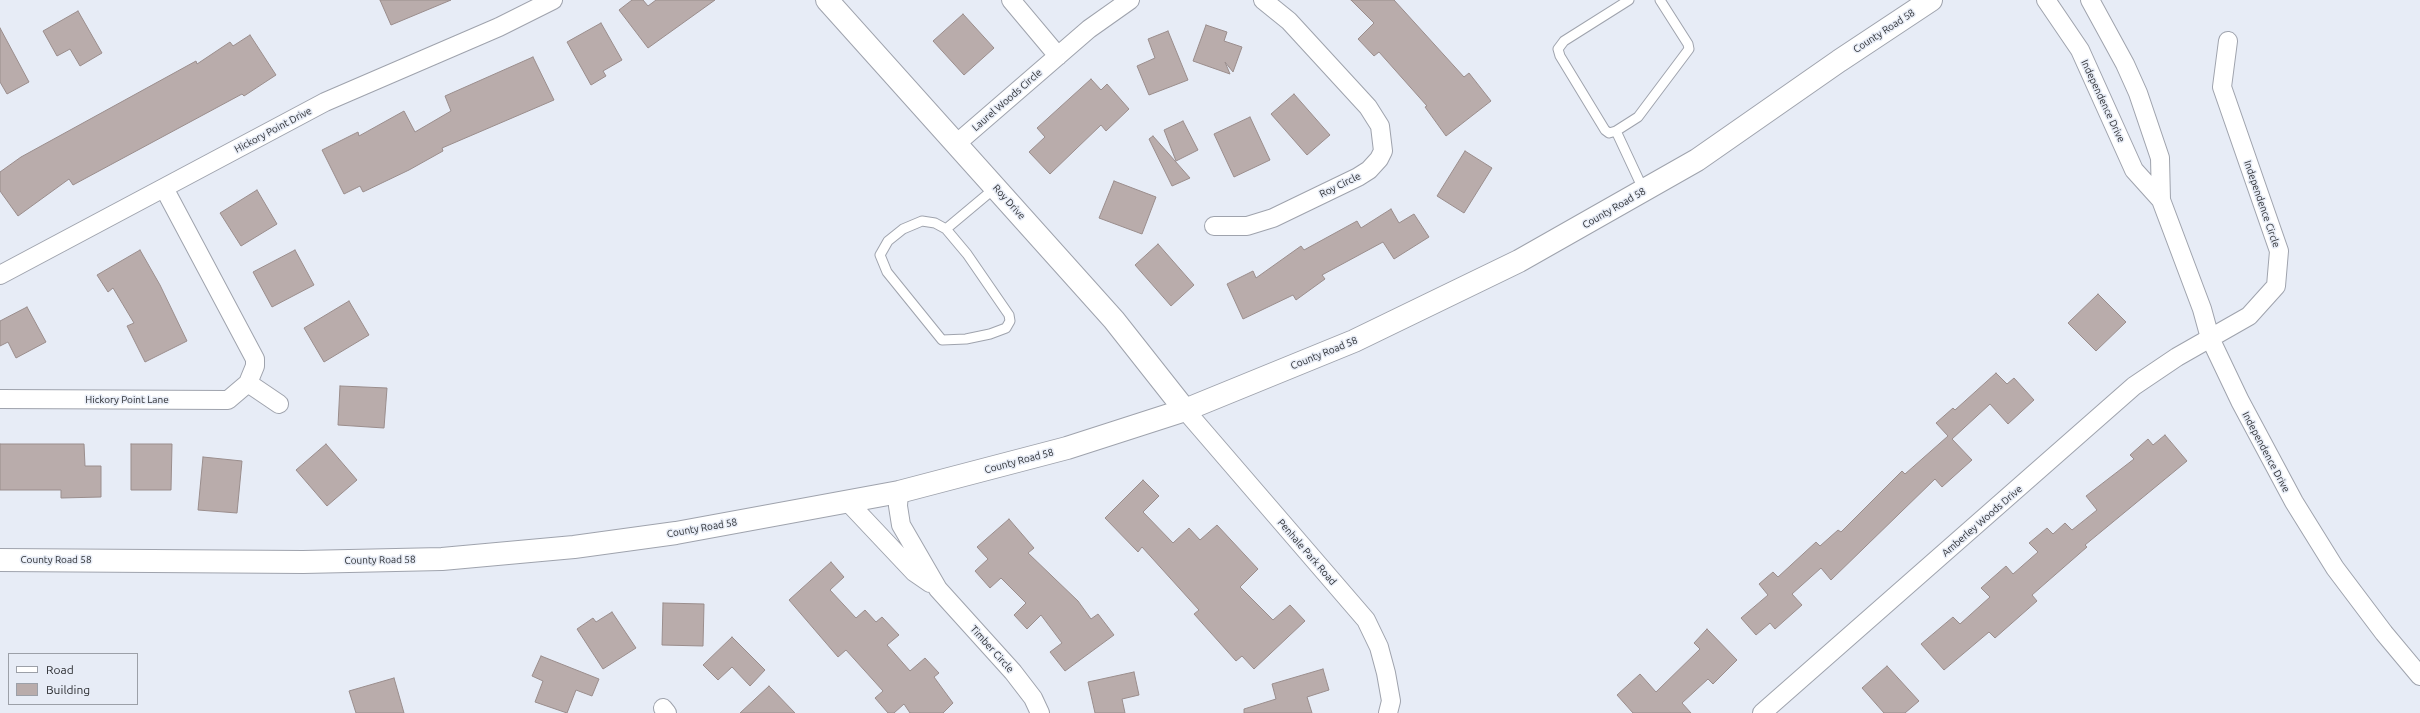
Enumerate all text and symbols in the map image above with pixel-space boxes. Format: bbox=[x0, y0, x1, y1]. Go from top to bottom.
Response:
street label: County Road 58 bbox=[1851, 7, 1917, 55]
street label: Independence Drive bbox=[2079, 58, 2127, 144]
street label: Laurel Woods Circle bbox=[970, 66, 1044, 134]
street label: Hickory Point Drive bbox=[232, 105, 314, 155]
street label: Independence Circle bbox=[2241, 159, 2283, 249]
street label: Roy Circle bbox=[1317, 170, 1363, 200]
street label: Roy Drive bbox=[990, 182, 1028, 222]
street label: County Road 58 bbox=[1580, 185, 1648, 231]
street label: County Road 58 bbox=[1289, 334, 1359, 372]
street label: Hickory Point Lane bbox=[85, 394, 169, 406]
street label: Independence Drive bbox=[2240, 410, 2292, 494]
street label: County Road 58 bbox=[983, 446, 1055, 476]
street label: Amberley Woods Drive bbox=[1939, 483, 2025, 559]
street label: County Road 58 bbox=[666, 516, 738, 540]
street label: Penhale Park Road bbox=[1275, 517, 1339, 587]
street label: County Road 58 bbox=[344, 553, 416, 567]
street label: County Road 58 bbox=[20, 554, 92, 566]
street label: Timber Circle bbox=[968, 623, 1016, 675]
legend bbox=[8, 653, 138, 705]
text: Road bbox=[46, 663, 74, 676]
text: Building bbox=[46, 683, 90, 696]

